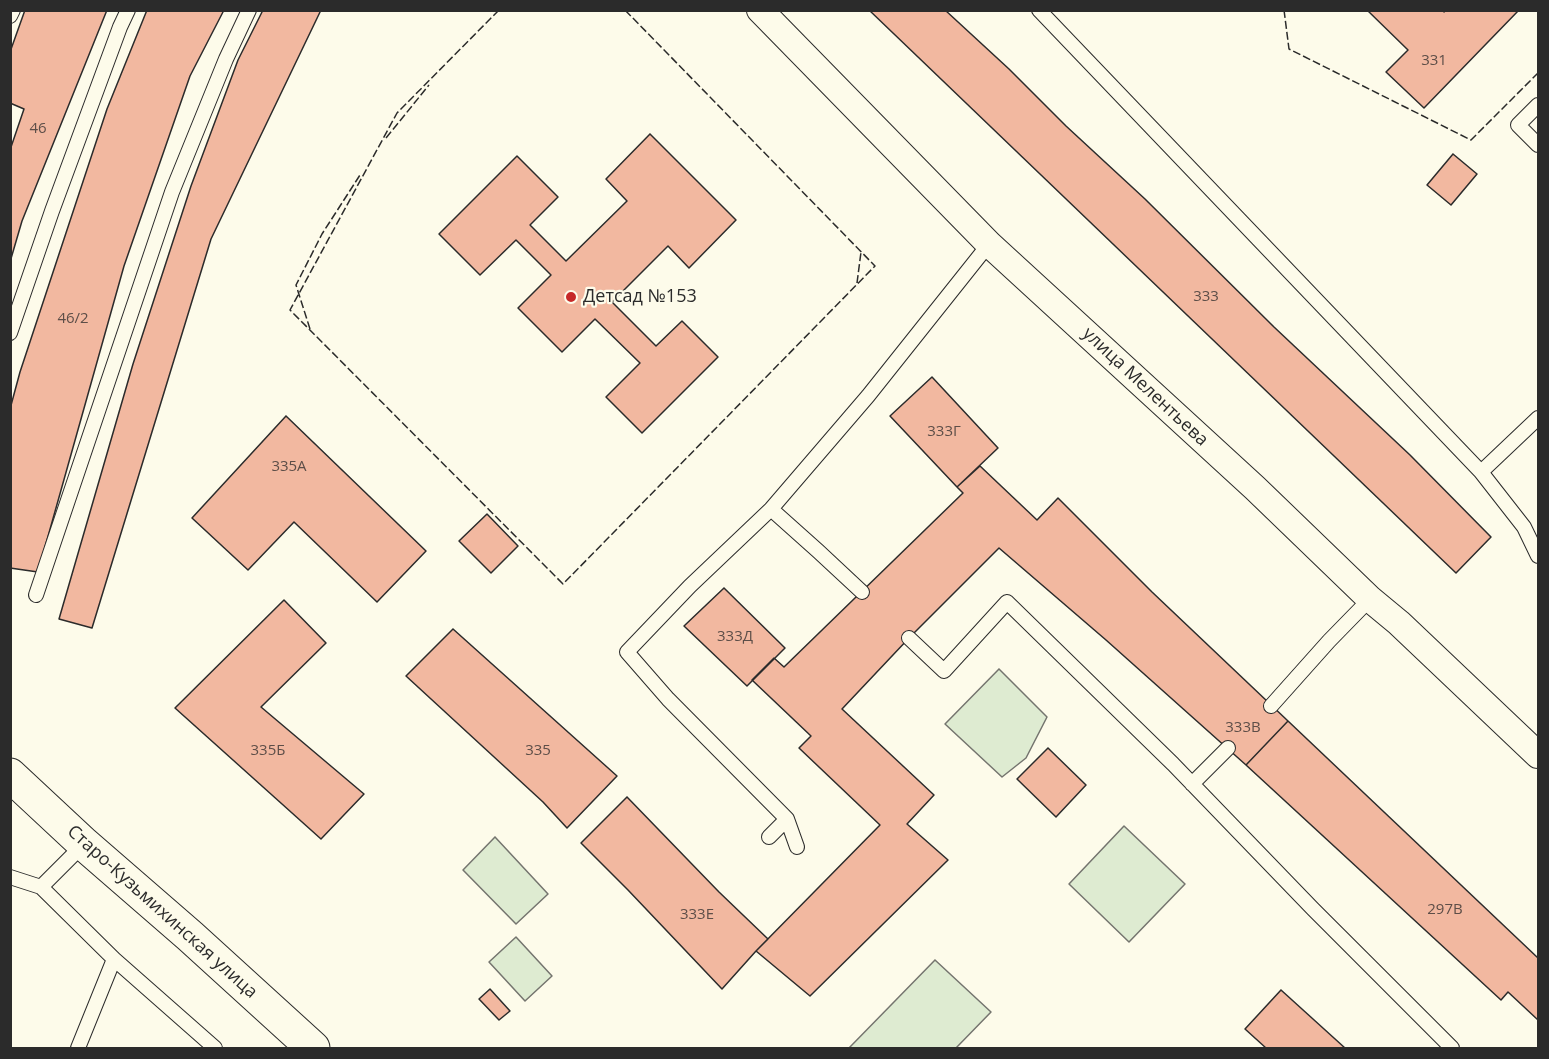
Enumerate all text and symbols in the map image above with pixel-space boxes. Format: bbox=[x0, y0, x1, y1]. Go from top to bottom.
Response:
house number: 331 bbox=[1421, 52, 1447, 70]
house number: 46 bbox=[29, 120, 47, 138]
place label: Детсад №153 bbox=[583, 286, 697, 308]
house number: 333 bbox=[1193, 288, 1219, 306]
marker: Детсад №153 bbox=[564, 290, 578, 304]
house number: 46/2 bbox=[57, 310, 89, 328]
street label: улица Мелентьева bbox=[1078, 323, 1212, 451]
house number: 333Г bbox=[927, 423, 961, 441]
house number: 335А bbox=[271, 458, 307, 476]
house number: 333Д bbox=[717, 628, 753, 646]
house number: 333В bbox=[1225, 719, 1261, 737]
house number: 335Б bbox=[251, 742, 285, 760]
house number: 335 bbox=[525, 742, 551, 760]
street label: Старо-Кузьмихинская улица bbox=[63, 821, 261, 1003]
house number: 297В bbox=[1427, 901, 1463, 919]
house number: 333Е bbox=[680, 906, 714, 924]

